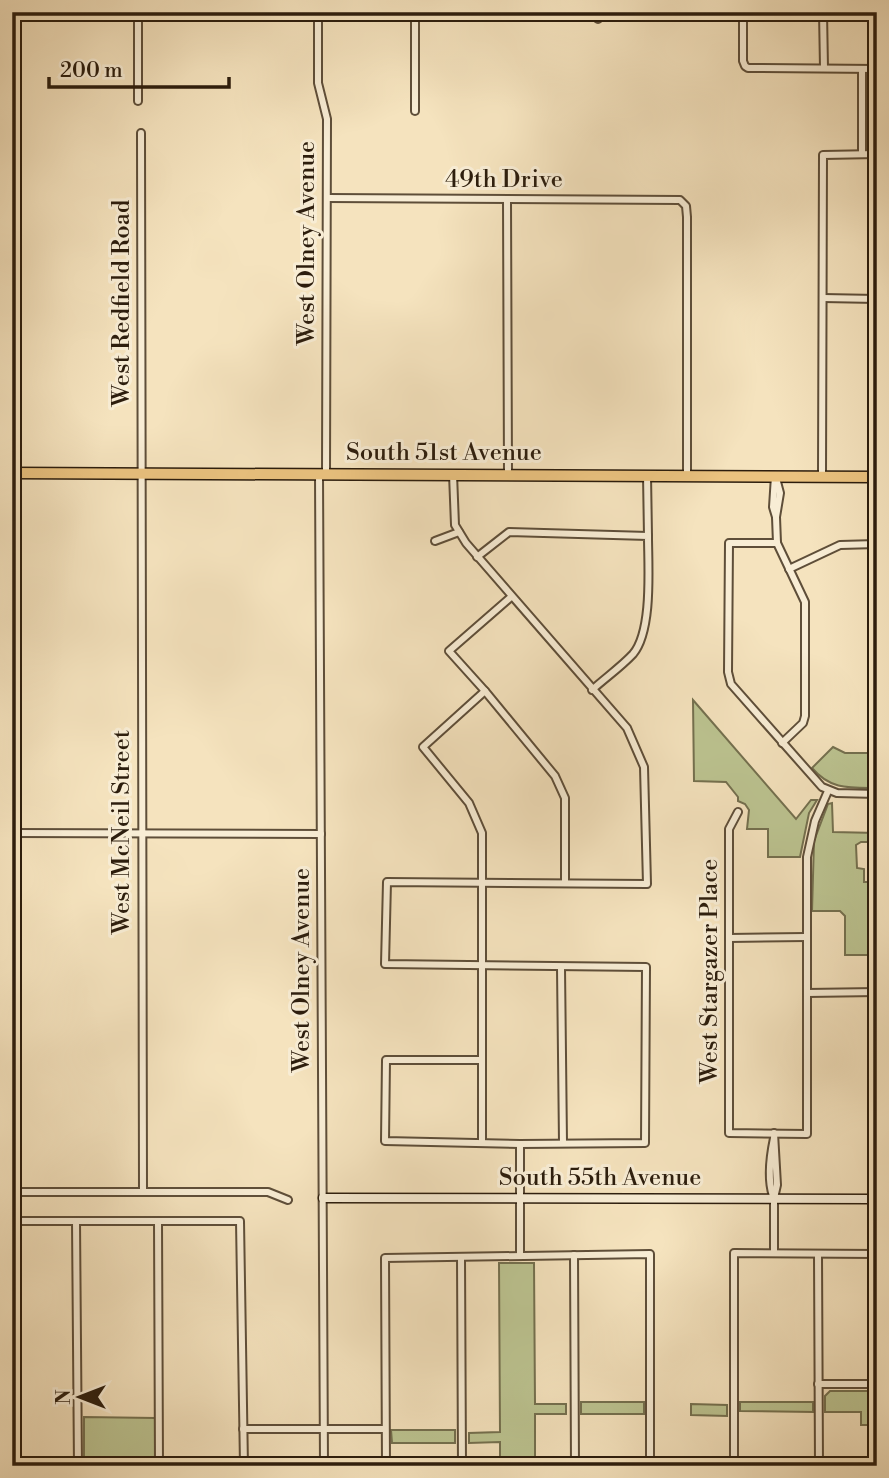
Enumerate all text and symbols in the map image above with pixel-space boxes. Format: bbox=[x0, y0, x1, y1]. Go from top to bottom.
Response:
scale bar bbox=[49, 46, 229, 90]
text: 200 m bbox=[60, 58, 123, 84]
street label: West Olney Avenue bbox=[292, 141, 322, 346]
street label: 49th Drive bbox=[445, 165, 563, 195]
street label: West Redfield Road bbox=[107, 199, 137, 407]
street label: South 51st Avenue bbox=[346, 438, 542, 468]
street label: West McNeil Street bbox=[107, 729, 137, 935]
street label: West Stargazer Place bbox=[695, 859, 725, 1084]
street label: West Olney Avenue bbox=[287, 868, 317, 1073]
street label: South 55th Avenue bbox=[499, 1163, 701, 1193]
north arrow bbox=[46, 1362, 116, 1432]
text: N bbox=[52, 1389, 76, 1405]

